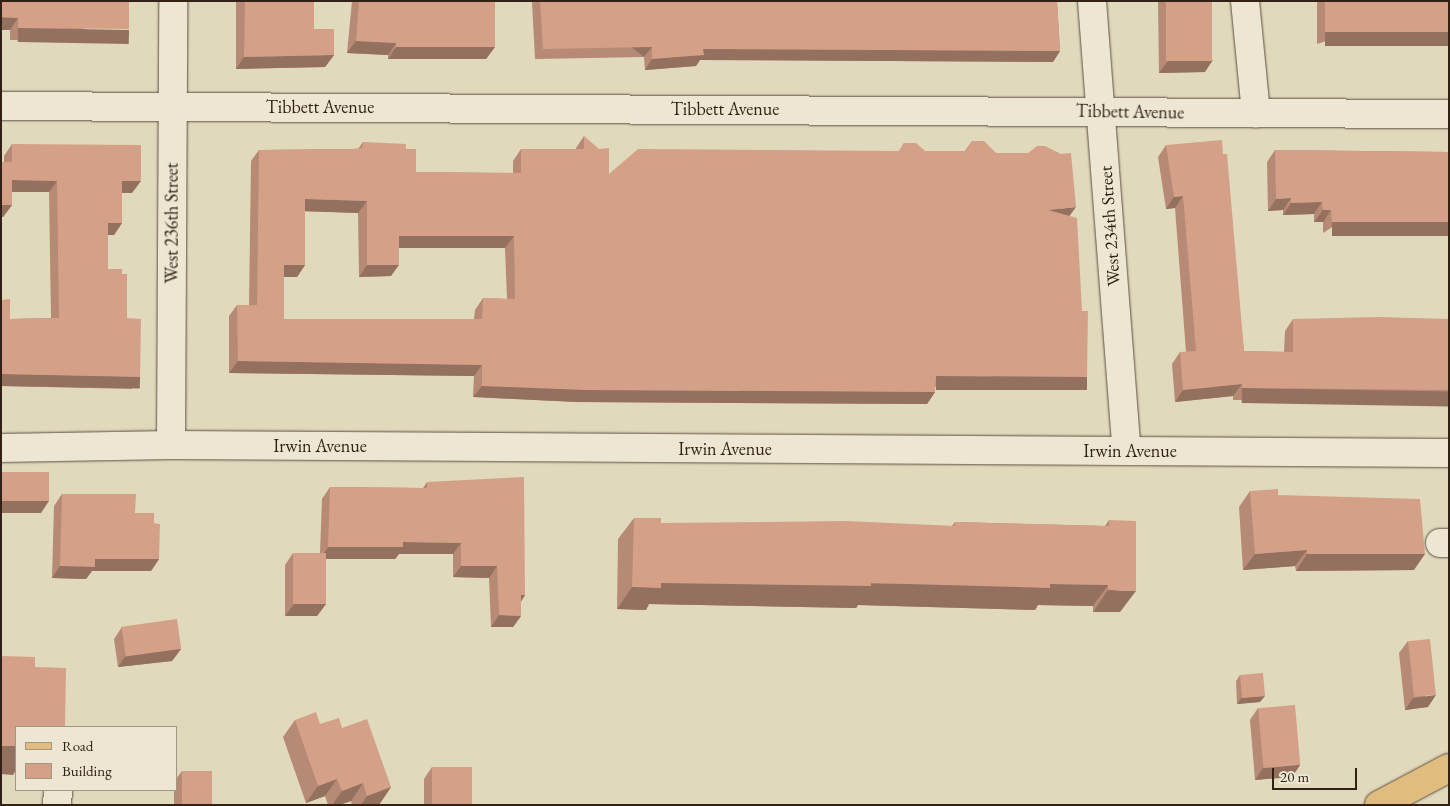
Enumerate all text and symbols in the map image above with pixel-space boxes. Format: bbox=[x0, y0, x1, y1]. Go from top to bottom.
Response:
street label: Tibbett Avenue bbox=[266, 96, 374, 118]
street label: Tibbett Avenue bbox=[671, 98, 779, 120]
street label: Tibbett Avenue bbox=[1076, 100, 1184, 124]
street label: West 236th Street bbox=[161, 163, 183, 283]
street label: West 234th Street bbox=[1095, 165, 1125, 287]
street label: Irwin Avenue bbox=[273, 435, 367, 457]
street label: Irwin Avenue bbox=[678, 438, 772, 460]
street label: Irwin Avenue bbox=[1083, 440, 1177, 462]
legend bbox=[15, 726, 178, 791]
text: Road bbox=[62, 736, 93, 755]
scale bar bbox=[1275, 758, 1360, 790]
text: Building bbox=[62, 761, 112, 780]
text: 20 m bbox=[1280, 767, 1309, 786]

